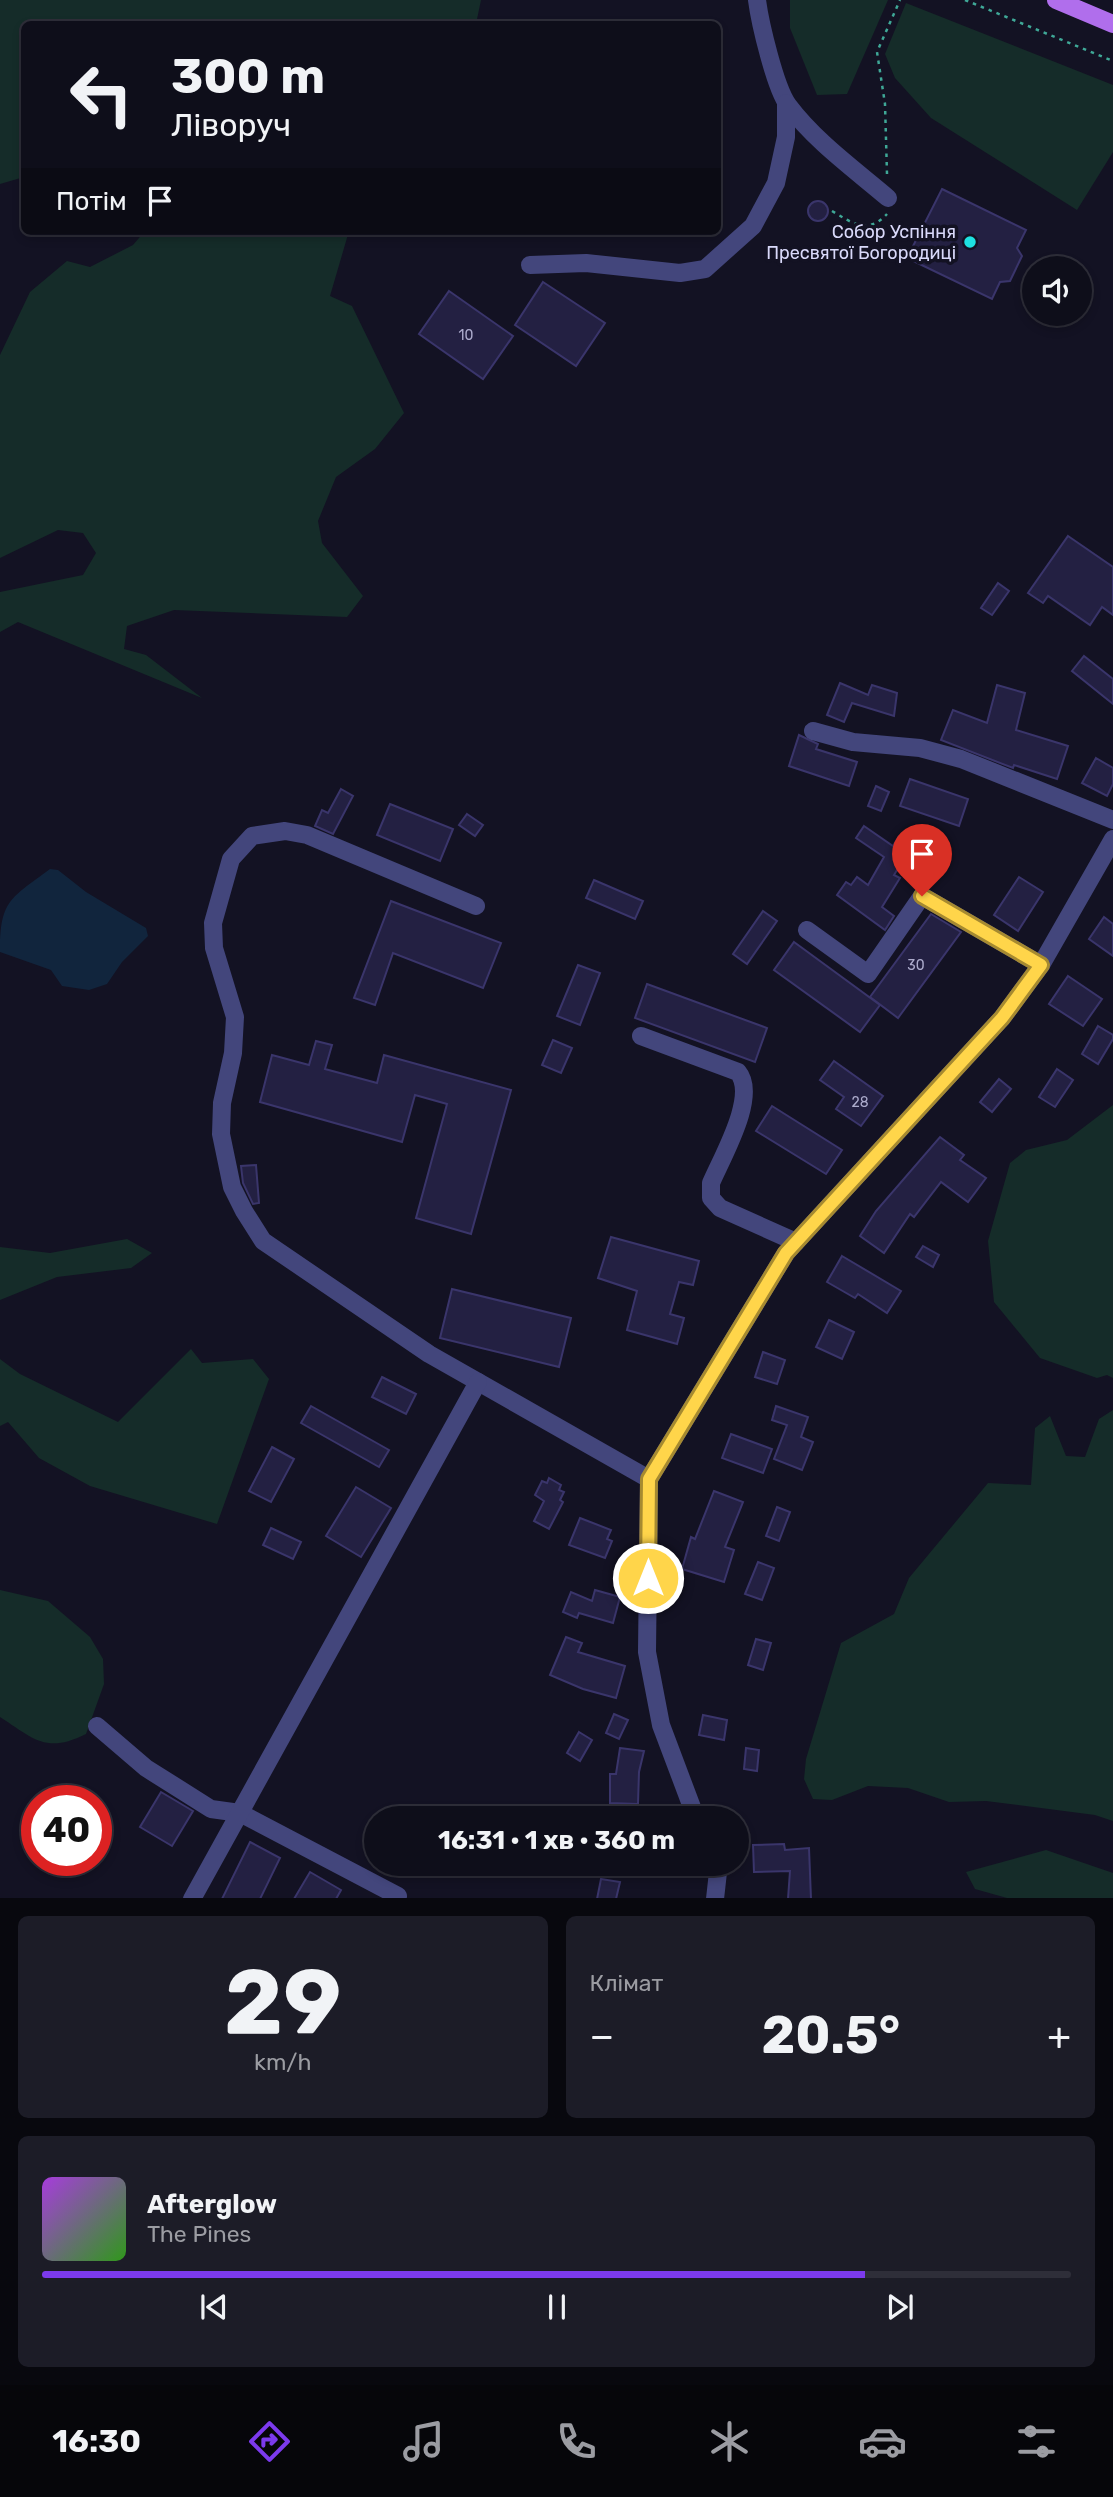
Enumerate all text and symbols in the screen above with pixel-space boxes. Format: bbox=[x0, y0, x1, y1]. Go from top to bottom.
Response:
text: 300 m bbox=[171, 47, 325, 105]
icon: left bbox=[56, 49, 147, 140]
text: Ліворуч bbox=[171, 106, 291, 144]
icon: arrive bbox=[141, 182, 179, 220]
text: Потім bbox=[56, 186, 127, 217]
place label: Собор Успіння Пресвятої Богородиці bbox=[766, 221, 956, 264]
marker: Собор Успіння Пресвятої Богородиці bbox=[962, 234, 978, 250]
map controls bbox=[1022, 256, 1092, 326]
button: sound bbox=[1022, 256, 1092, 326]
house number: 10 bbox=[459, 327, 474, 344]
pin bbox=[892, 824, 952, 896]
icon: arrive bbox=[903, 835, 941, 873]
house number: 30 bbox=[907, 957, 925, 974]
house number: 28 bbox=[851, 1094, 869, 1111]
position arrow bbox=[611, 1541, 685, 1615]
speed limit sign: 40 bbox=[21, 1785, 112, 1876]
text: 16:31 · 1 хв · 360 m bbox=[438, 1825, 675, 1856]
text: 29 bbox=[224, 1948, 341, 2056]
text: Клімат bbox=[590, 1969, 663, 1997]
text: 20.5° bbox=[762, 2004, 900, 2066]
text: − bbox=[590, 2013, 614, 2059]
text: + bbox=[1047, 2013, 1071, 2059]
text: km/h bbox=[254, 2048, 311, 2076]
text: Afterglow bbox=[147, 2189, 277, 2220]
text: The Pines bbox=[147, 2220, 251, 2248]
icon: previous bbox=[195, 2288, 233, 2326]
icon: pause bbox=[538, 2288, 576, 2326]
icon: next bbox=[881, 2288, 919, 2326]
icon: directions bbox=[245, 2417, 294, 2466]
icon: music bbox=[399, 2417, 448, 2466]
icon: phone bbox=[552, 2417, 601, 2466]
icon: climate bbox=[705, 2417, 754, 2466]
icon: car bbox=[858, 2417, 907, 2466]
icon: filters bbox=[1012, 2417, 1061, 2466]
text: 16:30 bbox=[52, 2422, 141, 2460]

